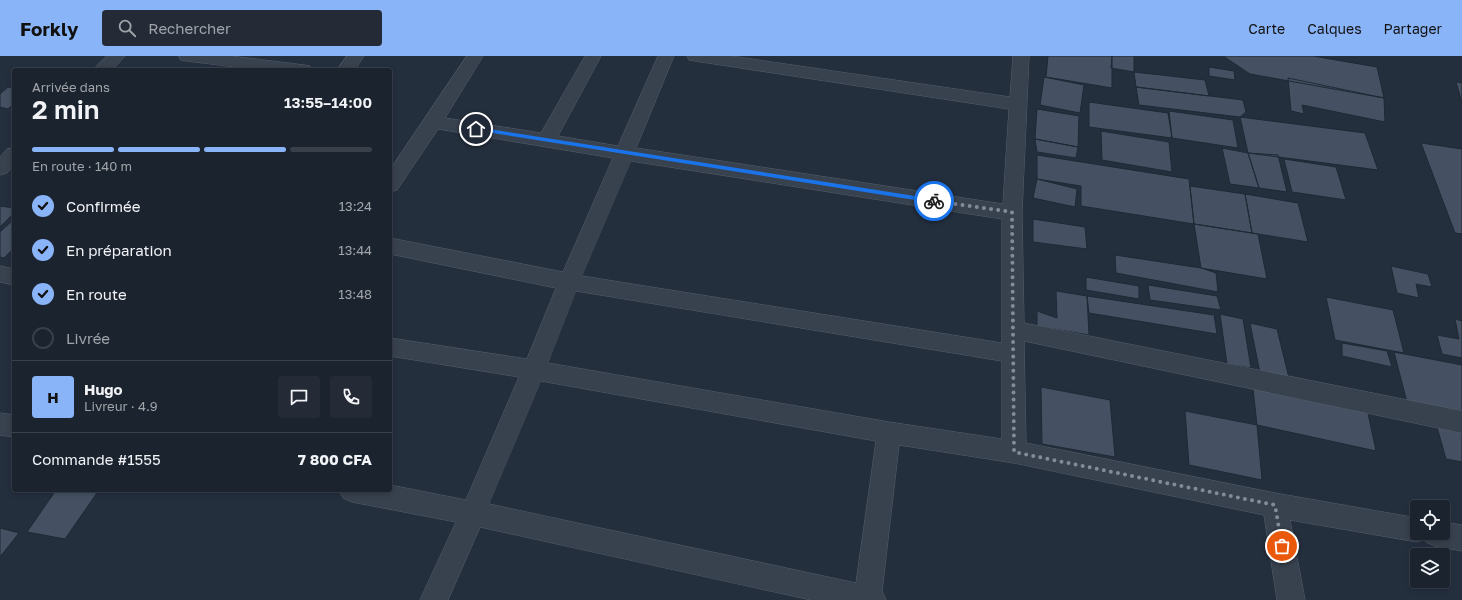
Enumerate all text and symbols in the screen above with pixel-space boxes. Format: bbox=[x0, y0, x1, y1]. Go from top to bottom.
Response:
search box bbox=[102, 10, 382, 46]
text: Forkly bbox=[20, 17, 78, 40]
icon: search bbox=[116, 17, 138, 39]
text: Rechercher bbox=[148, 19, 231, 37]
text: Carte bbox=[1248, 20, 1285, 37]
text: Calques bbox=[1307, 20, 1362, 37]
text: Partager bbox=[1384, 20, 1442, 37]
text: Arrivée dans bbox=[32, 79, 110, 95]
text: 13:55–14:00 bbox=[284, 93, 372, 111]
text: 2 min bbox=[32, 94, 100, 125]
pin bbox=[459, 112, 493, 146]
icon: home bbox=[465, 118, 487, 140]
text: En route · 140 m bbox=[32, 158, 132, 174]
courier bbox=[914, 181, 954, 221]
icon: bike bbox=[923, 190, 945, 212]
icon: check bbox=[32, 195, 54, 217]
text: Confirmée bbox=[66, 197, 140, 215]
text: 13:24 bbox=[339, 198, 372, 214]
icon: check bbox=[32, 239, 54, 261]
text: En préparation bbox=[66, 241, 172, 259]
text: 13:44 bbox=[338, 242, 372, 258]
icon: check bbox=[32, 283, 54, 305]
text: En route bbox=[66, 285, 127, 303]
text: 13:48 bbox=[338, 286, 372, 302]
text: Livrée bbox=[66, 329, 110, 347]
button: chat bbox=[278, 376, 320, 418]
button: phone bbox=[330, 376, 372, 418]
text: Hugo bbox=[84, 380, 123, 398]
text: H bbox=[47, 388, 59, 406]
text: Livreur · 4.9 bbox=[84, 398, 158, 414]
text: Commande #1555 bbox=[32, 450, 161, 468]
text: 7 800 CFA bbox=[298, 450, 372, 468]
map controls bbox=[1410, 500, 1450, 588]
button: locate bbox=[1410, 500, 1450, 540]
pin bbox=[1265, 529, 1299, 563]
icon: bag bbox=[1271, 535, 1293, 557]
button: layers bbox=[1410, 548, 1450, 588]

